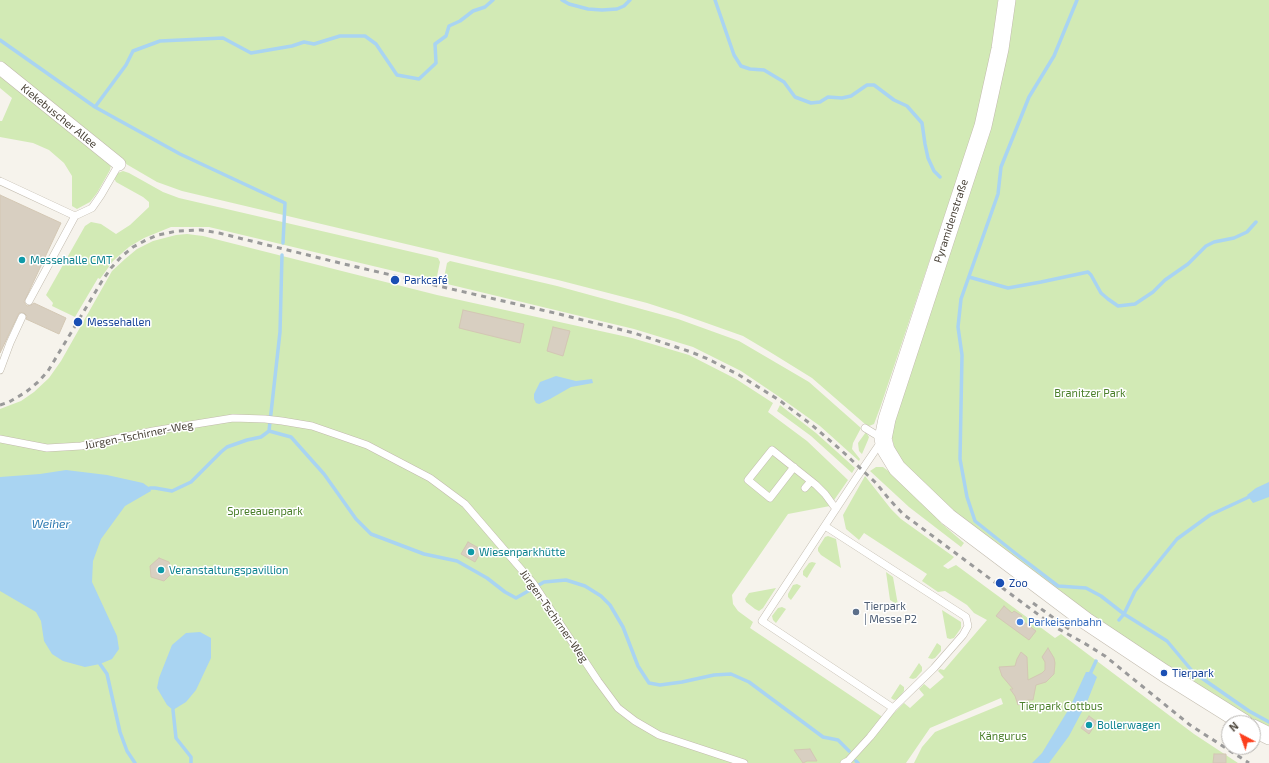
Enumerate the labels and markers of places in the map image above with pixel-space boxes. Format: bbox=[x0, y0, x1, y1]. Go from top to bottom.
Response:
place label: Messehalle CMT bbox=[30, 253, 112, 267]
marker: Messehalle CMT bbox=[17, 255, 27, 265]
place label: Parkcafé bbox=[404, 273, 448, 287]
marker: Parkcafé bbox=[389, 274, 401, 286]
place label: Messehallen bbox=[87, 315, 151, 329]
marker: Messehallen bbox=[72, 316, 84, 328]
place label: Wiesenparkhütte bbox=[479, 545, 565, 559]
marker: Wiesenparkhütte bbox=[466, 547, 476, 557]
place label: Veranstaltungspavillion bbox=[169, 563, 288, 577]
marker: Veranstaltungspavillion bbox=[156, 565, 166, 575]
place label: Zoo bbox=[1009, 576, 1028, 590]
marker: Zoo bbox=[994, 577, 1006, 589]
place label: Tierpark | Messe P2 bbox=[864, 599, 917, 625]
marker: Tierpark | Messe P2 bbox=[851, 607, 861, 617]
place label: Parkeisenbahn bbox=[1028, 615, 1102, 629]
marker: Parkeisenbahn bbox=[1015, 617, 1025, 627]
place label: Tierpark bbox=[1172, 666, 1214, 680]
marker: Tierpark bbox=[1159, 668, 1169, 678]
place label: Bollerwagen bbox=[1097, 718, 1160, 732]
marker: Bollerwagen bbox=[1084, 720, 1094, 730]

